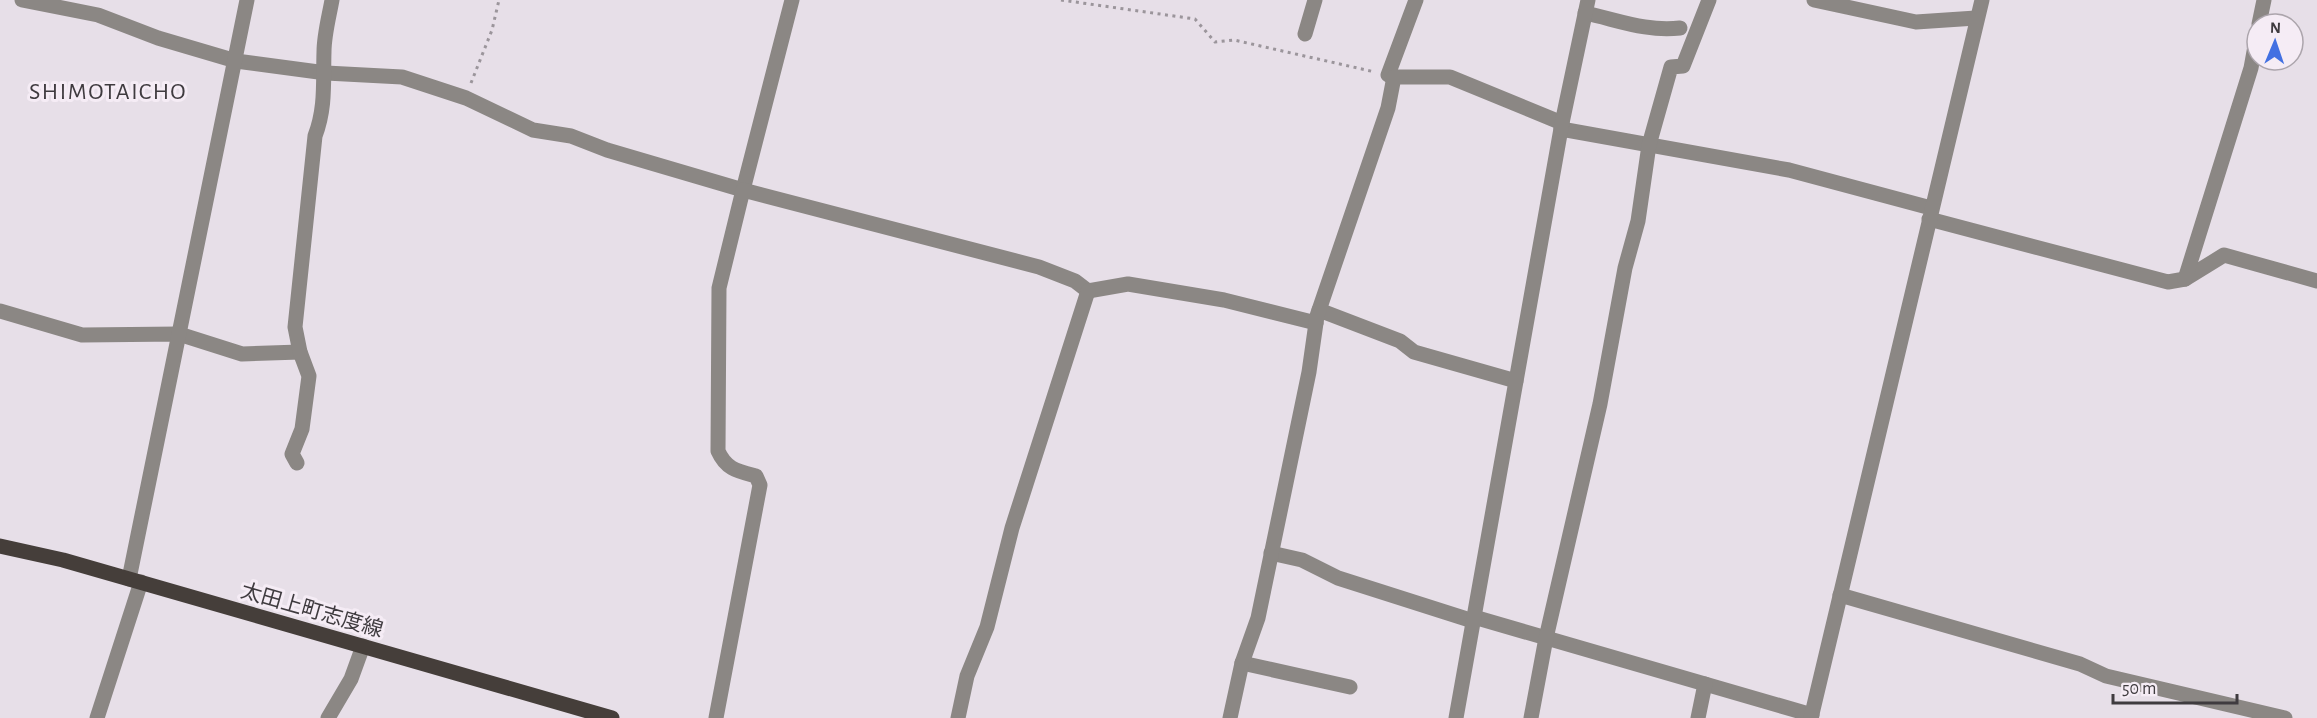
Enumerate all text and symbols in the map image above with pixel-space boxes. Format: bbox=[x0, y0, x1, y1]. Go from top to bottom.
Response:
north arrow bbox=[2245, 12, 2305, 72]
text: N bbox=[2270, 20, 2281, 36]
district label: SHIMOTAICHO bbox=[29, 80, 187, 104]
street label: 太田上町志度線 bbox=[238, 579, 386, 641]
scale bar bbox=[2113, 667, 2238, 705]
text: 50 m bbox=[2122, 680, 2156, 698]

